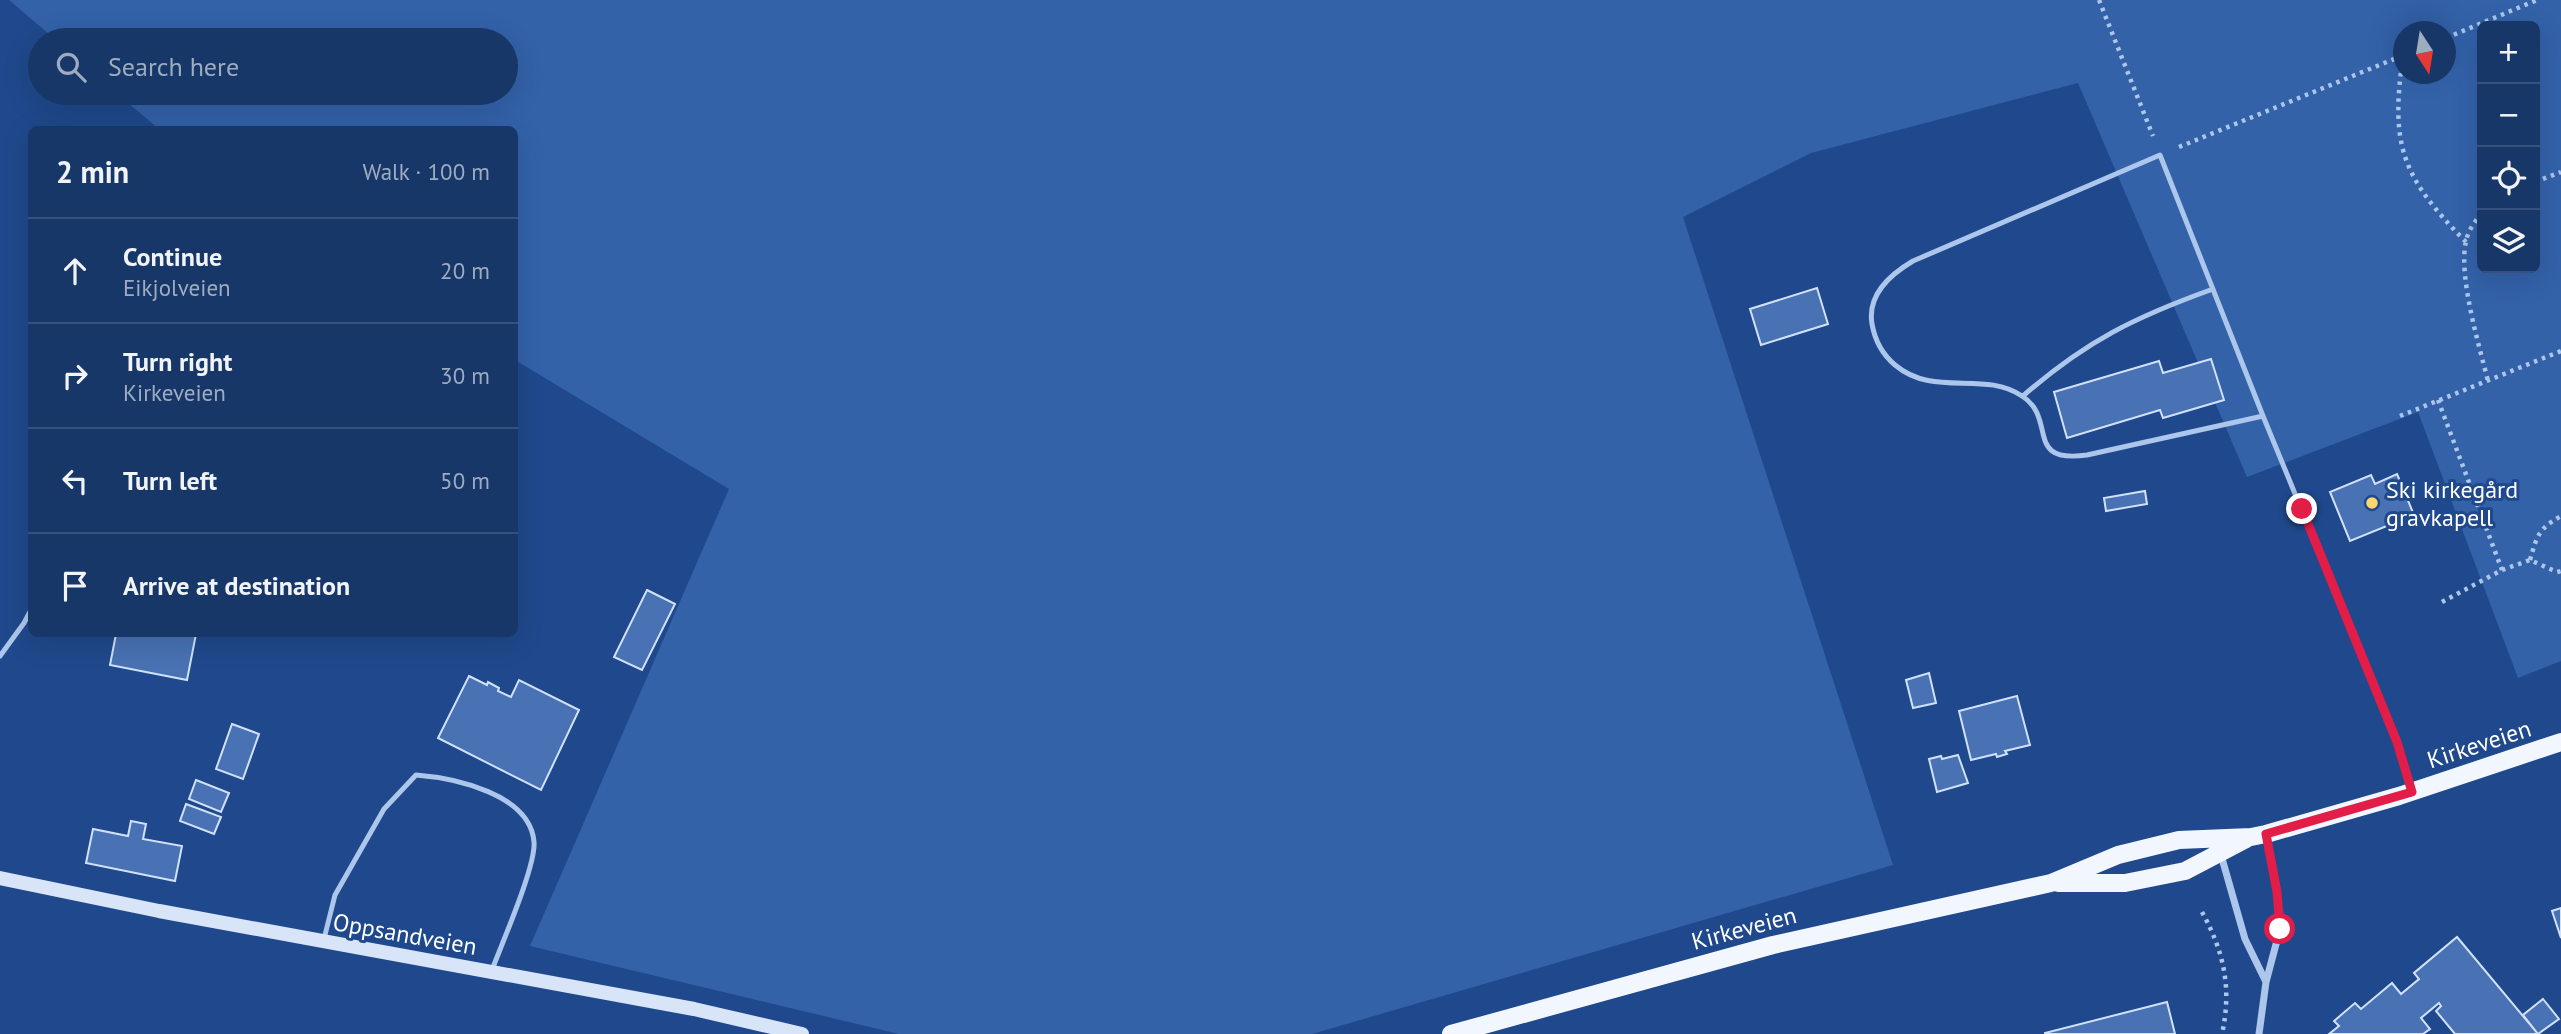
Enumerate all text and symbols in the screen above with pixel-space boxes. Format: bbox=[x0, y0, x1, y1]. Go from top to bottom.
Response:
north arrow bbox=[2393, 21, 2456, 84]
map controls bbox=[2477, 21, 2540, 273]
button: + bbox=[2477, 21, 2540, 84]
search box bbox=[28, 28, 518, 105]
icon: search bbox=[52, 48, 90, 86]
text: Search here bbox=[108, 50, 239, 83]
button: − bbox=[2477, 84, 2540, 147]
button: locate bbox=[2477, 147, 2540, 210]
text: 2 min bbox=[56, 152, 129, 191]
text: Walk · 100 m bbox=[363, 157, 490, 186]
button: layers bbox=[2477, 210, 2540, 273]
text: Continue bbox=[123, 240, 222, 273]
icon: ahead bbox=[56, 252, 94, 290]
text: 20 m bbox=[440, 256, 490, 285]
text: Eikjolveien bbox=[123, 273, 231, 302]
text: Turn right bbox=[123, 345, 232, 378]
icon: right bbox=[56, 357, 94, 395]
text: 30 m bbox=[440, 361, 490, 390]
text: Kirkeveien bbox=[123, 378, 226, 407]
icon: left bbox=[56, 462, 94, 500]
text: Turn left bbox=[123, 464, 217, 497]
text: 50 m bbox=[440, 466, 490, 495]
place label: Ski kirkegård gravkapell bbox=[2386, 474, 2518, 533]
route end bbox=[2286, 493, 2317, 524]
marker: Ski kirkegård gravkapell bbox=[2364, 495, 2380, 511]
icon: arrive bbox=[56, 567, 94, 605]
text: Arrive at destination bbox=[123, 569, 350, 602]
street label: Kirkeveien bbox=[2423, 713, 2535, 775]
street label: Kirkeveien bbox=[1688, 899, 1800, 957]
street label: Oppsandveien bbox=[331, 906, 479, 962]
route start bbox=[2264, 913, 2295, 944]

